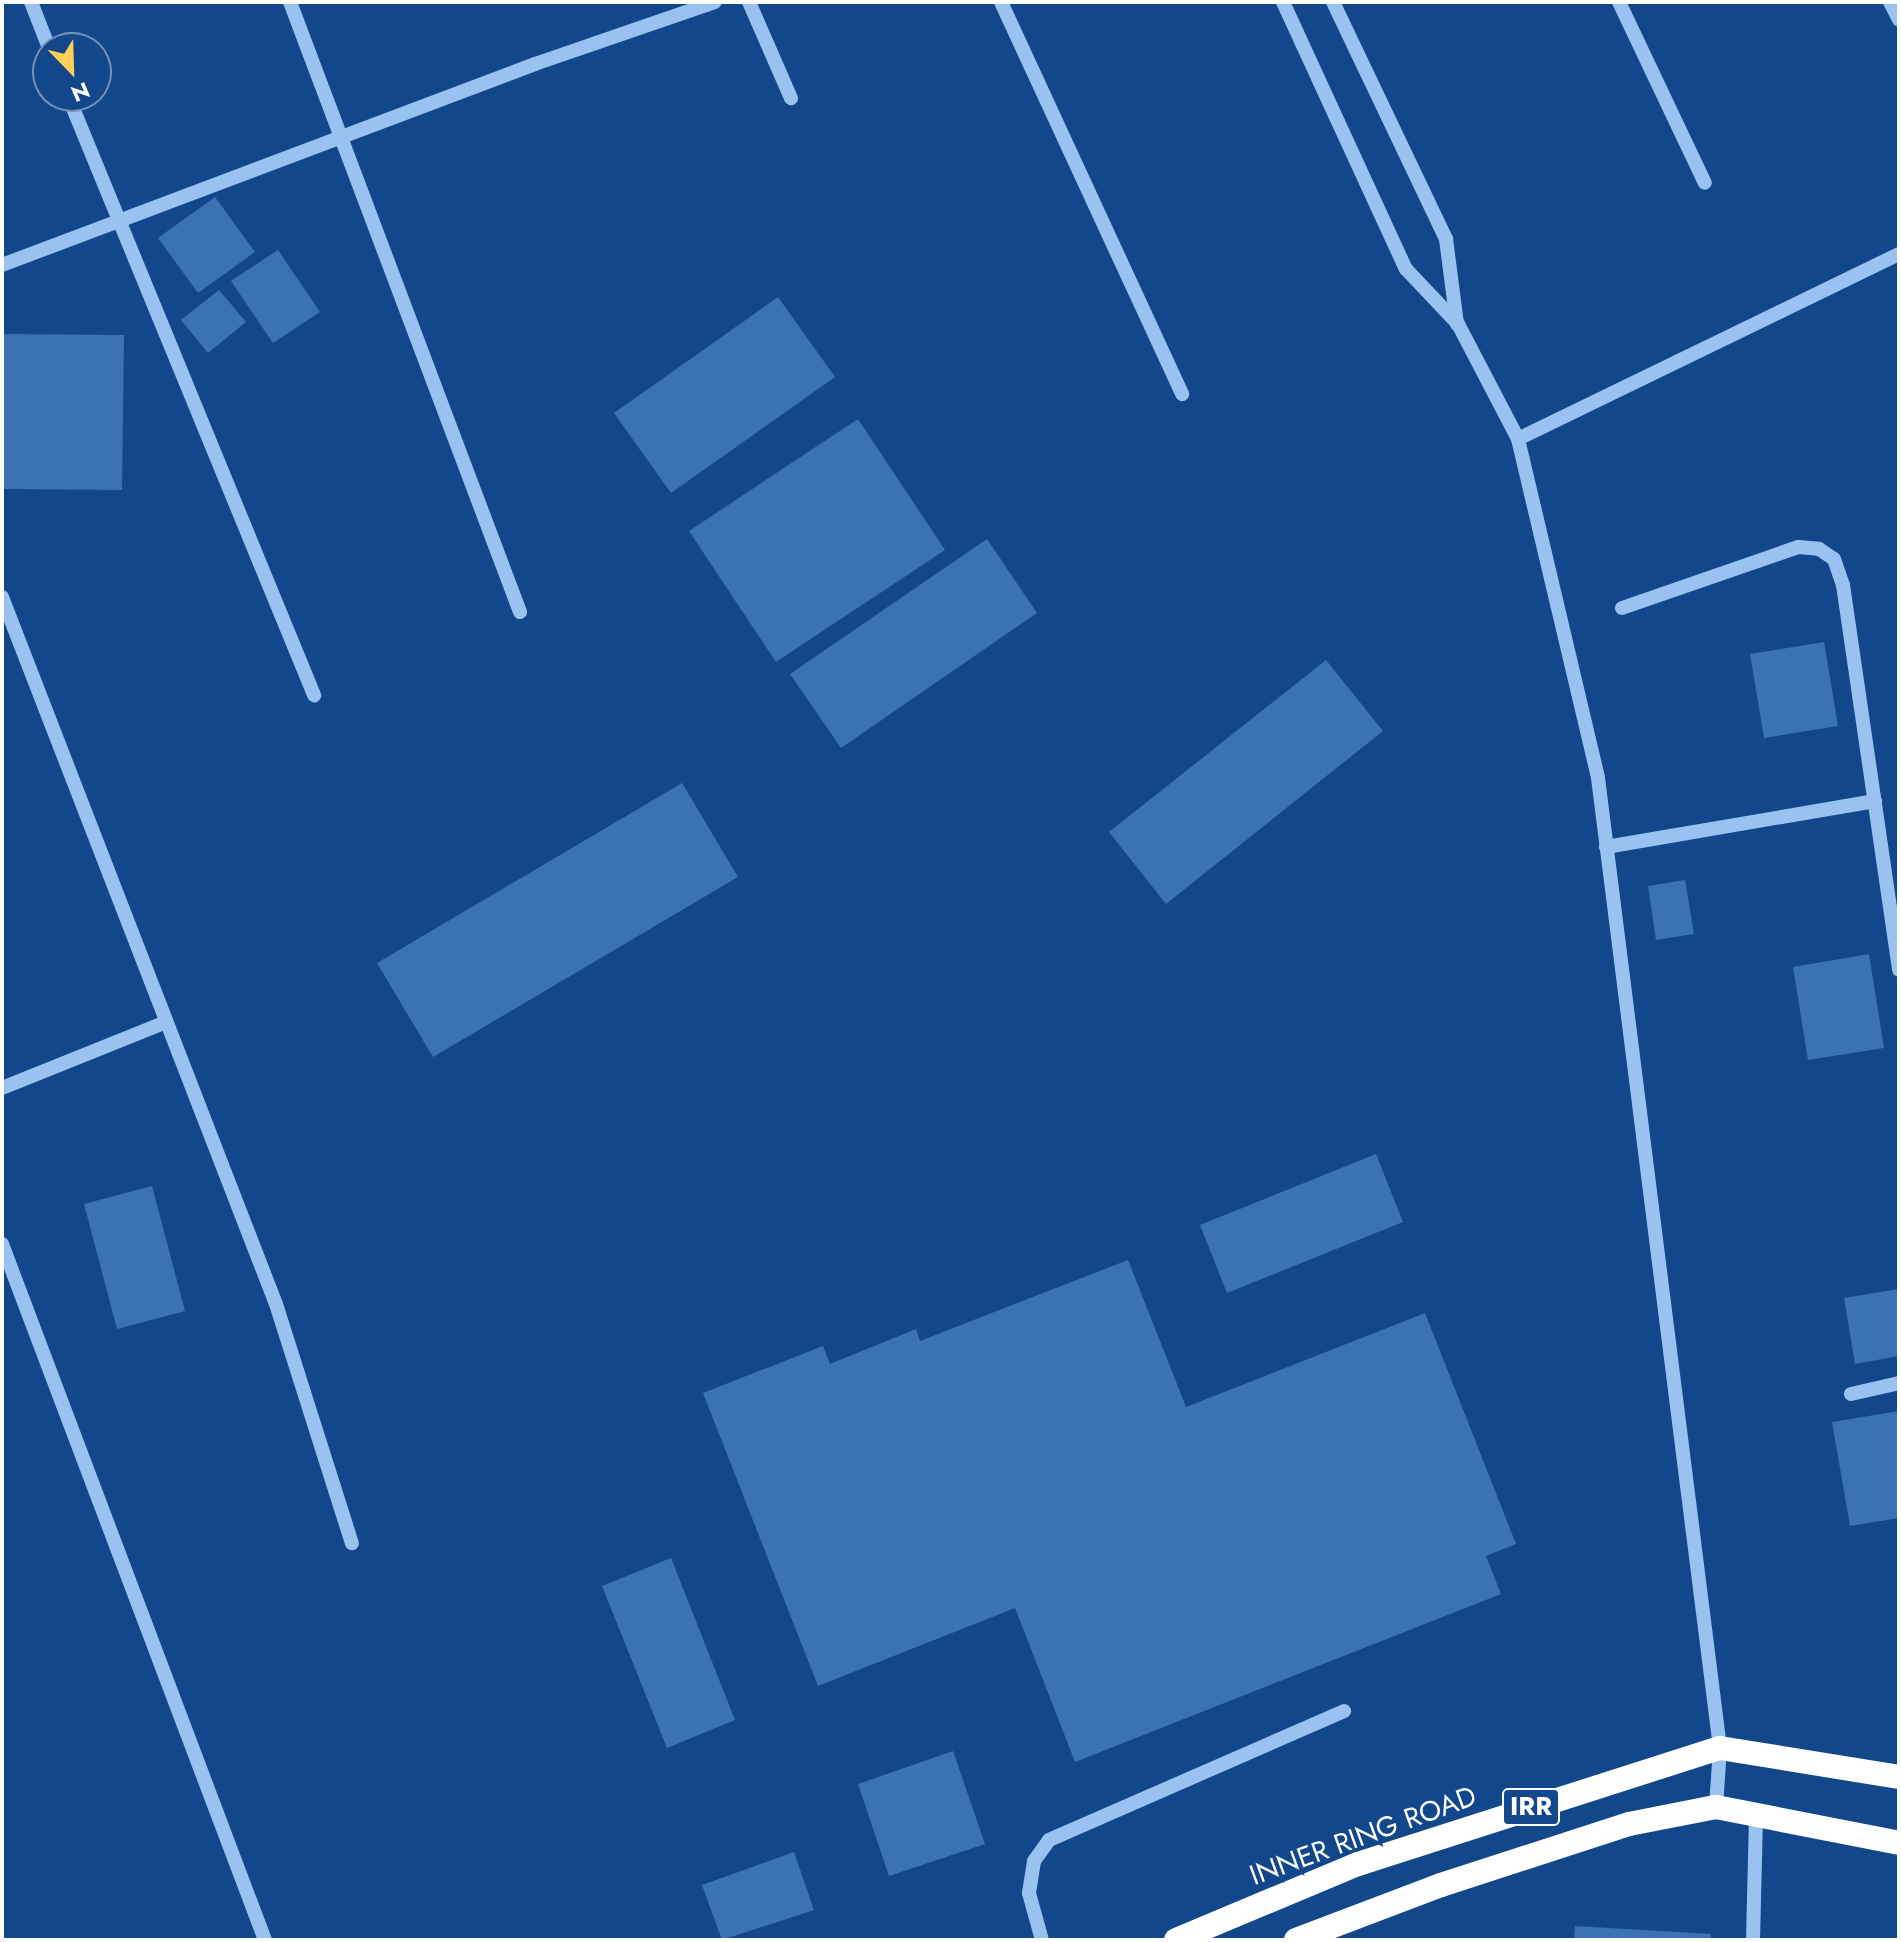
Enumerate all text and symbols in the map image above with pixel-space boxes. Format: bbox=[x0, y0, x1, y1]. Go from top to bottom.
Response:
north arrow bbox=[32, 32, 112, 112]
text: N bbox=[66, 74, 95, 110]
street label: INNER RING ROAD bbox=[1245, 1779, 1481, 1893]
road number: IRR bbox=[1501, 1785, 1561, 1829]

